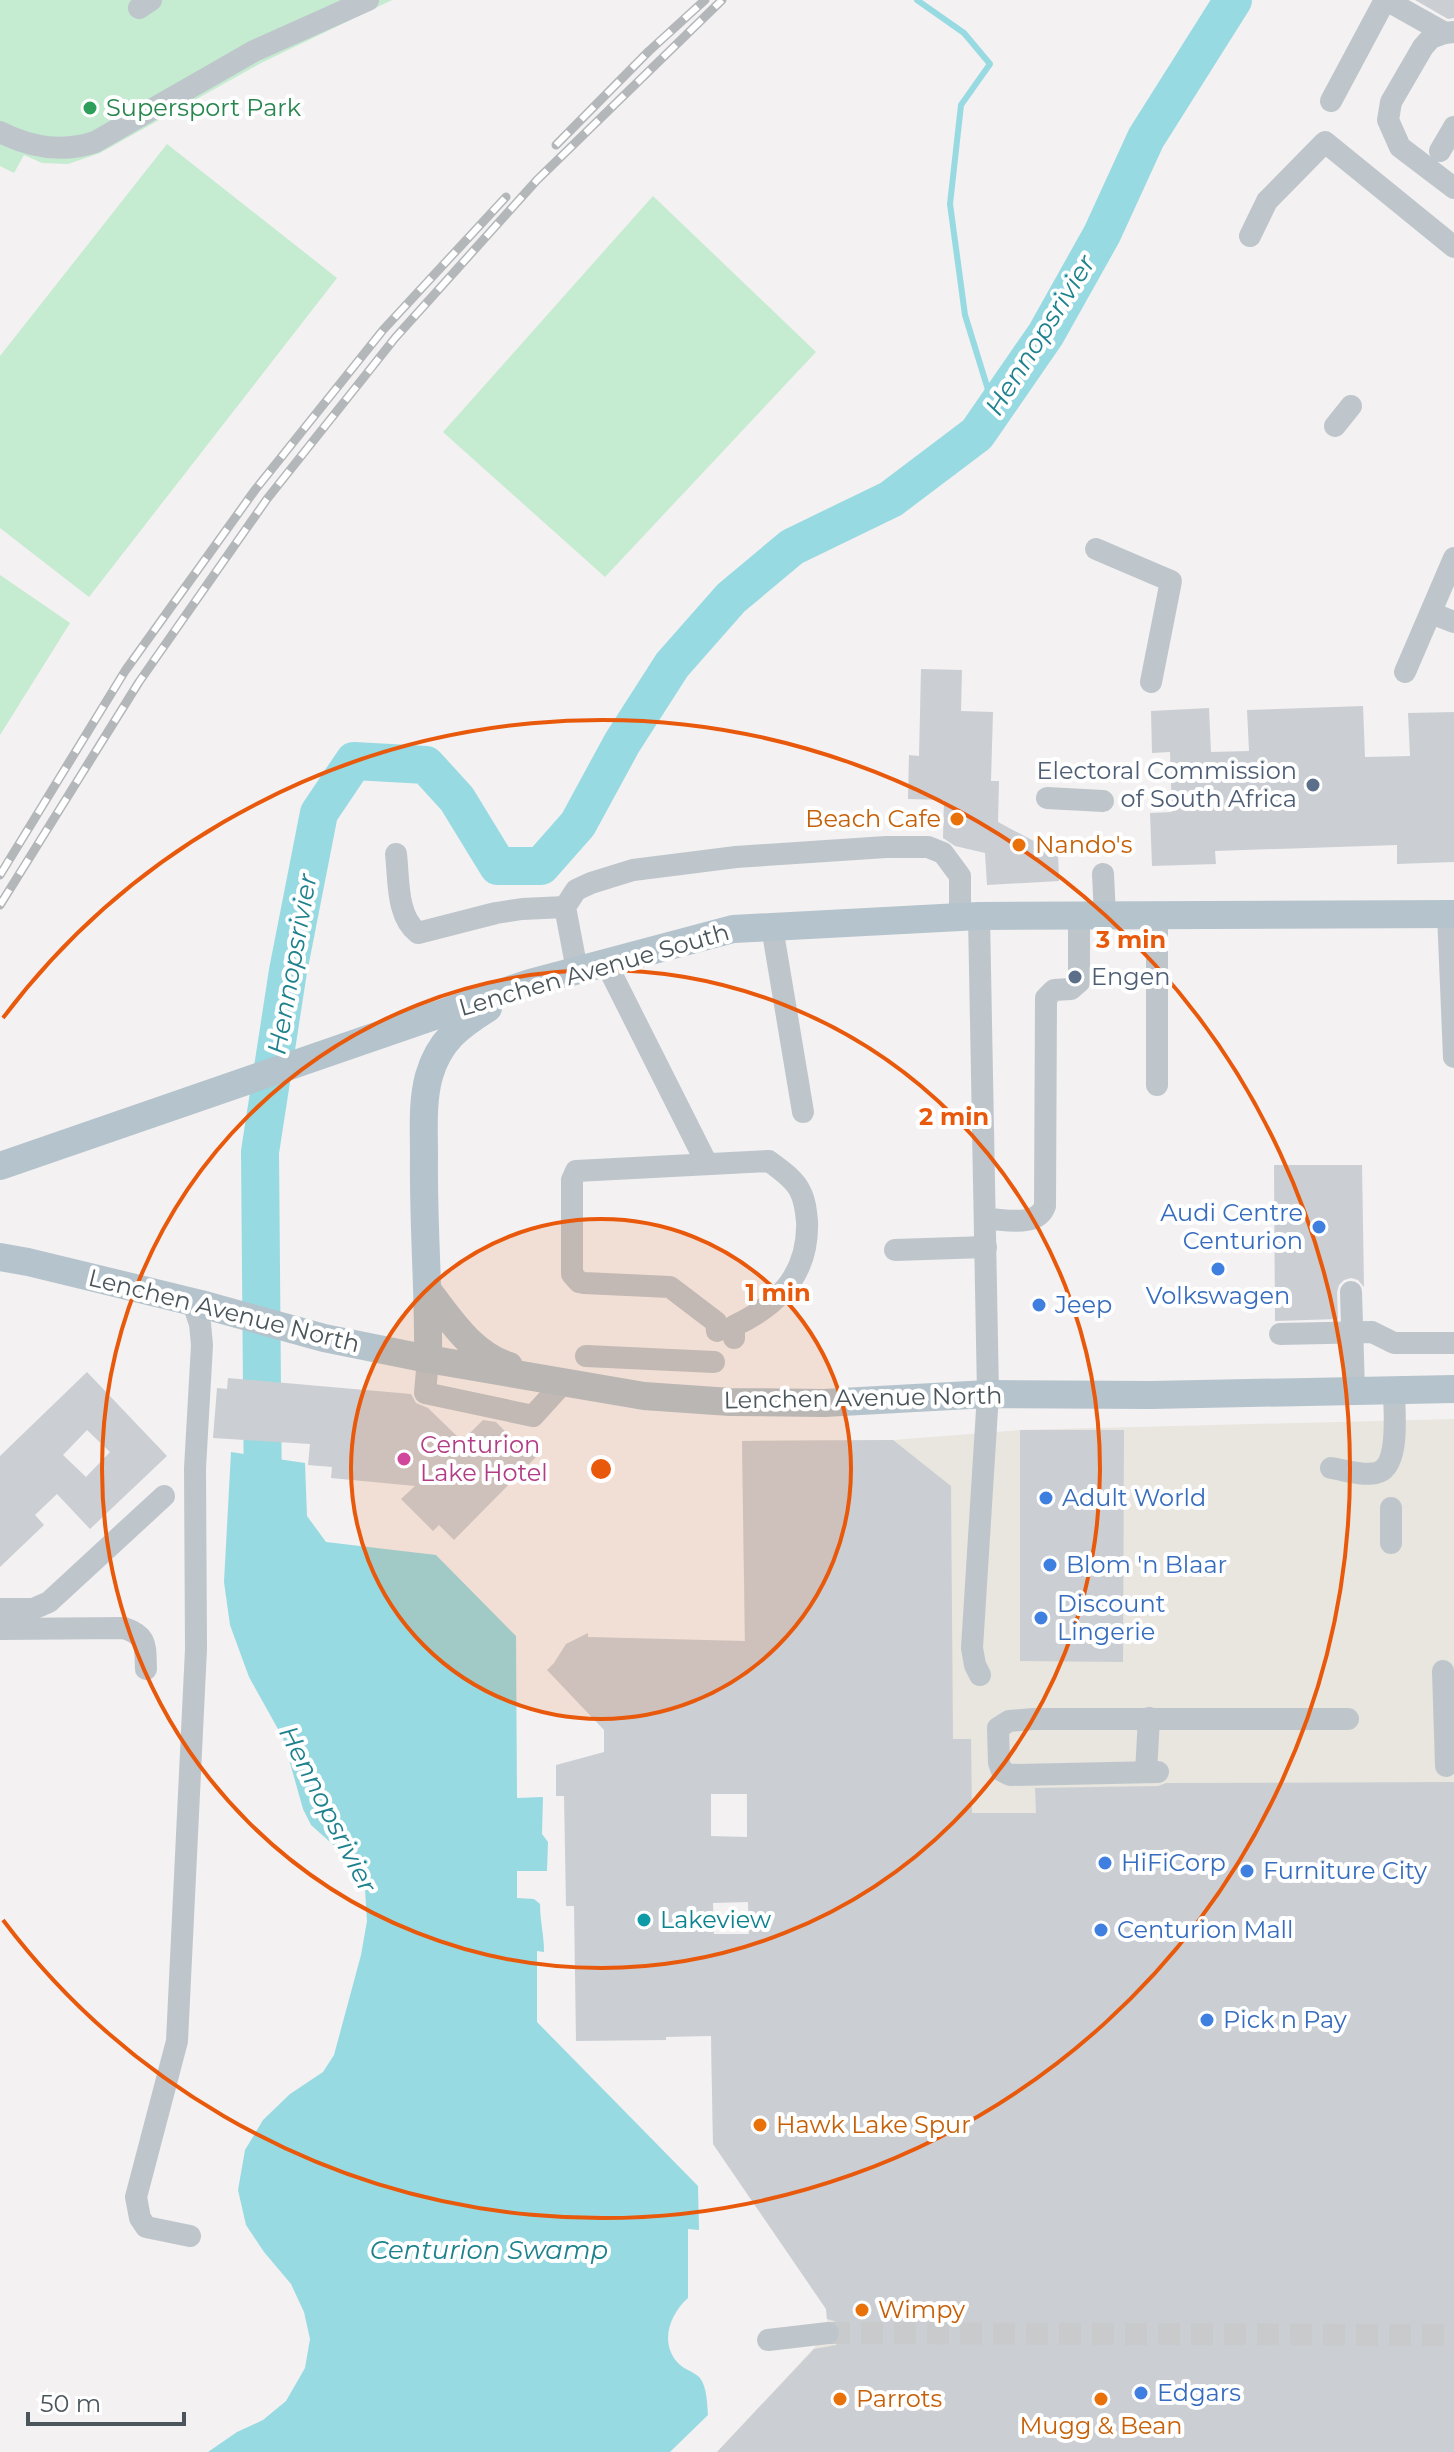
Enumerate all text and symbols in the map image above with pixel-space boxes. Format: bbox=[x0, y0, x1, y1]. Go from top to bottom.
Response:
place label: Supersport Park bbox=[106, 93, 302, 122]
marker: Supersport Park bbox=[81, 99, 99, 117]
water label: Hennopsrivier bbox=[978, 248, 1102, 421]
place label: Electoral Commission of South Africa bbox=[1036, 756, 1297, 813]
marker: Electoral Commission of South Africa bbox=[1304, 776, 1322, 794]
place label: Beach Cafe bbox=[805, 804, 941, 833]
marker: Beach Cafe bbox=[948, 810, 966, 828]
place label: Nando's bbox=[1035, 830, 1132, 859]
marker: Nando's bbox=[1010, 836, 1028, 854]
water label: Hennopsrivier bbox=[260, 871, 324, 1057]
street label: Lenchen Avenue South bbox=[455, 917, 732, 1022]
text: 3 min bbox=[1095, 925, 1166, 954]
place label: Engen bbox=[1091, 962, 1170, 991]
marker: Engen bbox=[1066, 968, 1084, 986]
text: 2 min bbox=[919, 1102, 989, 1131]
place label: Audi Centre Centurion bbox=[1160, 1198, 1303, 1255]
marker: Audi Centre Centurion bbox=[1310, 1218, 1328, 1236]
marker: Volkswagen bbox=[1209, 1260, 1227, 1278]
street label: Lenchen Avenue North bbox=[85, 1263, 363, 1358]
text: 1 min bbox=[745, 1278, 811, 1307]
place label: Volkswagen bbox=[1146, 1281, 1290, 1310]
place label: Jeep bbox=[1054, 1290, 1112, 1319]
marker: Jeep bbox=[1030, 1296, 1048, 1314]
street label: Lenchen Avenue North bbox=[723, 1381, 1003, 1414]
place label: Centurion Lake Hotel bbox=[420, 1430, 548, 1487]
marker: Centurion Lake Hotel bbox=[395, 1450, 413, 1468]
centre of rings bbox=[587, 1455, 615, 1483]
place label: Adult World bbox=[1062, 1483, 1206, 1512]
marker: Adult World bbox=[1037, 1489, 1055, 1507]
place label: Blom 'n Blaar bbox=[1066, 1550, 1227, 1579]
marker: Blom 'n Blaar bbox=[1041, 1556, 1059, 1574]
place label: Discount Lingerie bbox=[1057, 1589, 1166, 1646]
marker: Discount Lingerie bbox=[1032, 1609, 1050, 1627]
water label: Hennopsrivier bbox=[272, 1720, 384, 1898]
place label: HiFiCorp bbox=[1121, 1848, 1226, 1877]
marker: HiFiCorp bbox=[1096, 1854, 1114, 1872]
place label: Furniture City bbox=[1263, 1856, 1427, 1885]
marker: Furniture City bbox=[1238, 1862, 1256, 1880]
place label: Lakeview bbox=[660, 1905, 771, 1934]
marker: Lakeview bbox=[635, 1911, 653, 1929]
place label: Centurion Mall bbox=[1117, 1915, 1294, 1944]
marker: Centurion Mall bbox=[1092, 1921, 1110, 1939]
place label: Pick n Pay bbox=[1223, 2005, 1347, 2034]
marker: Pick n Pay bbox=[1198, 2011, 1216, 2029]
place label: Hawk Lake Spur bbox=[776, 2110, 971, 2139]
marker: Hawk Lake Spur bbox=[751, 2116, 769, 2134]
water label: Centurion Swamp bbox=[370, 2234, 608, 2266]
place label: Wimpy bbox=[878, 2295, 965, 2324]
marker: Wimpy bbox=[853, 2301, 871, 2319]
scale bar bbox=[28, 2376, 184, 2426]
place label: Edgars bbox=[1157, 2378, 1241, 2407]
place label: Parrots bbox=[856, 2384, 942, 2413]
marker: Edgars bbox=[1132, 2384, 1150, 2402]
text: 50 m bbox=[40, 2389, 101, 2418]
marker: Parrots bbox=[831, 2390, 849, 2408]
marker: Mugg & Bean bbox=[1092, 2390, 1110, 2408]
place label: Mugg & Bean bbox=[1019, 2411, 1183, 2440]

